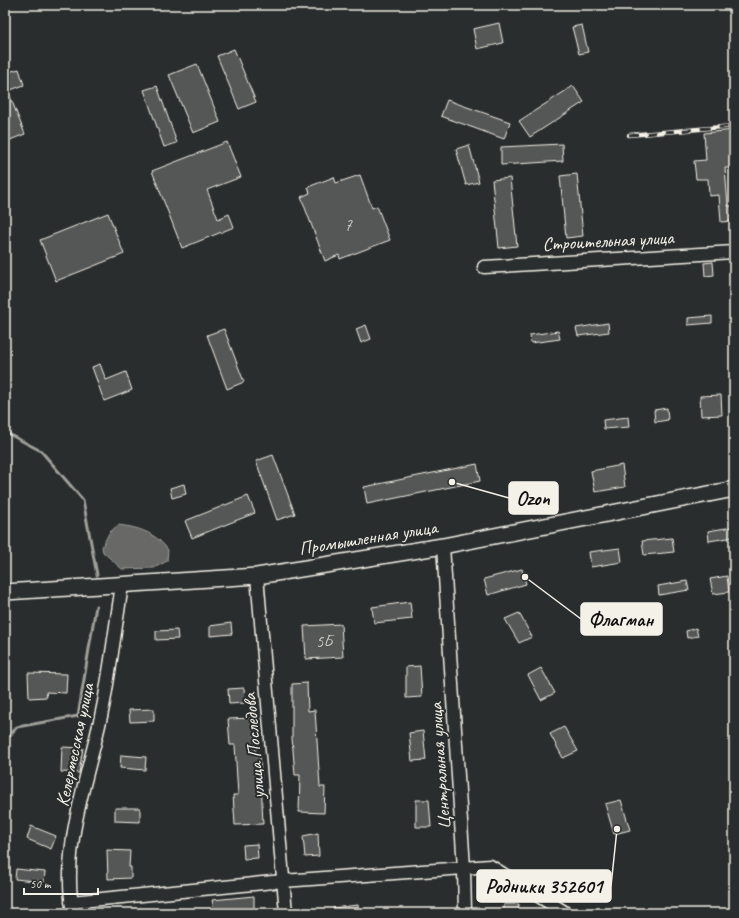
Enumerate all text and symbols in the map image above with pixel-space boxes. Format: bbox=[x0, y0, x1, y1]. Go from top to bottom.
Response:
house number: 7 bbox=[344, 215, 353, 236]
street label: Строительная улица bbox=[542, 226, 676, 256]
callout: Ozon bbox=[509, 482, 558, 514]
text: Ozon bbox=[516, 486, 551, 511]
street label: Промышленная улица bbox=[297, 515, 441, 561]
callout: Флагман bbox=[581, 603, 662, 635]
text: Флагман bbox=[589, 607, 655, 632]
house number: 5Б bbox=[316, 631, 335, 652]
street label: Келермесская улица bbox=[50, 680, 100, 809]
street label: улица Последова bbox=[237, 690, 271, 801]
street label: Центральная улица bbox=[423, 700, 456, 830]
scale bar bbox=[24, 870, 98, 896]
callout: Родники 352601 bbox=[477, 870, 611, 902]
text: Родники 352601 bbox=[485, 874, 605, 899]
text: 50 m bbox=[30, 876, 52, 892]

